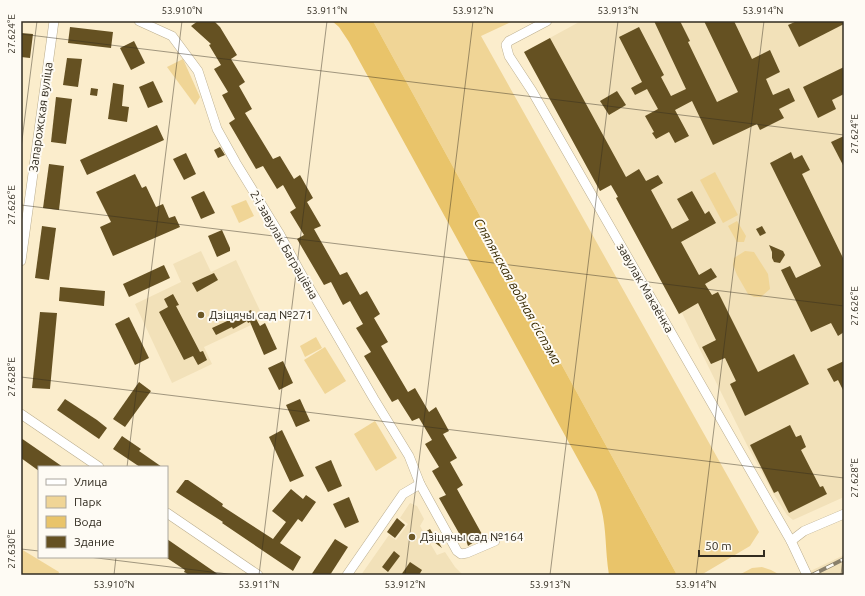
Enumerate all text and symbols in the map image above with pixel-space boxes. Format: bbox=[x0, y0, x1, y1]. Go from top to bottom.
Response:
text: 53.910°N bbox=[161, 5, 203, 16]
text: 53.911°N bbox=[306, 5, 348, 16]
text: 53.912°N bbox=[452, 5, 494, 16]
text: 53.913°N bbox=[597, 5, 639, 16]
text: 53.914°N bbox=[742, 5, 784, 16]
text: 27.624°E bbox=[6, 14, 17, 54]
street label: Запарожская вуліца bbox=[26, 61, 55, 173]
text: 27.624°E bbox=[849, 114, 860, 154]
text: 27.626°E bbox=[6, 185, 17, 225]
street label: 2-і завулак Баграціёна bbox=[248, 188, 321, 301]
water label: Сляпянская водная сістэма bbox=[472, 215, 564, 367]
street label: завулак Макаёнка bbox=[615, 241, 676, 335]
text: 27.626°E bbox=[849, 286, 860, 326]
place label: Дзіцячы сад №271 bbox=[209, 308, 312, 321]
marker: Дзіцячы сад №271 bbox=[196, 310, 206, 320]
text: 27.628°E bbox=[6, 357, 17, 397]
text: 27.628°E bbox=[849, 458, 860, 498]
legend bbox=[38, 466, 168, 558]
text: Улица bbox=[74, 475, 107, 488]
text: Парк bbox=[74, 495, 102, 508]
text: Вода bbox=[74, 515, 102, 528]
text: 27.630°E bbox=[6, 529, 17, 569]
place label: Дзіцячы сад №164 bbox=[420, 530, 524, 543]
marker: Дзіцячы сад №164 bbox=[407, 532, 417, 542]
scale bar bbox=[699, 532, 764, 558]
text: Здание bbox=[74, 535, 115, 548]
text: 50 m bbox=[705, 539, 732, 552]
text: 53.910°N bbox=[93, 579, 135, 590]
text: 53.911°N bbox=[238, 579, 280, 590]
text: 53.912°N bbox=[384, 579, 426, 590]
text: 53.913°N bbox=[529, 579, 571, 590]
text: 53.914°N bbox=[675, 579, 717, 590]

